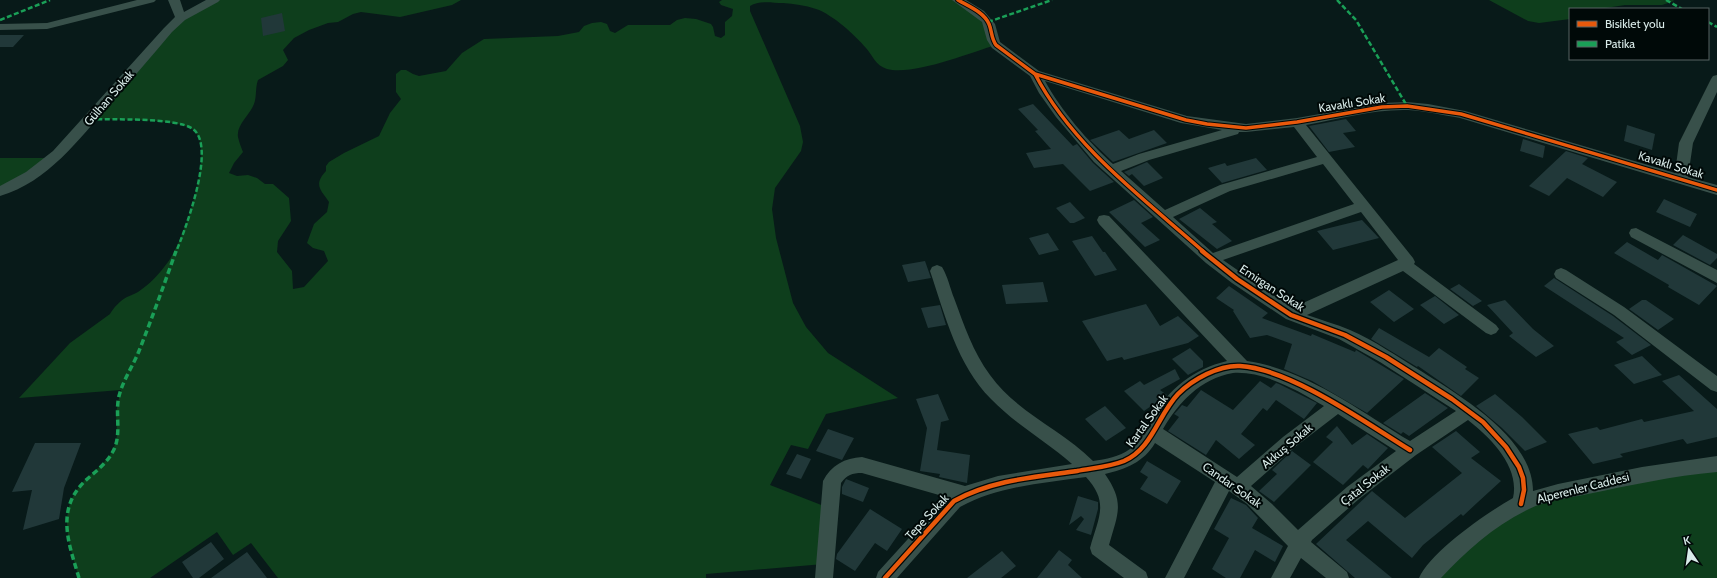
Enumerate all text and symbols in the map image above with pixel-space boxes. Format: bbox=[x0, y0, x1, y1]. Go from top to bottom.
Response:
legend bbox=[1569, 8, 1709, 60]
text: Bisiklet yolu bbox=[1605, 16, 1665, 31]
text: Patika bbox=[1605, 36, 1635, 51]
street label: Gülhan Sokak bbox=[80, 66, 137, 129]
street label: Kavaklı Sokak bbox=[1317, 90, 1387, 115]
street label: Kavaklı Sokak bbox=[1637, 147, 1706, 182]
street label: Emirgan Sokak bbox=[1237, 261, 1308, 315]
street label: Kartal Sokak bbox=[1122, 391, 1171, 450]
street label: Akkuş Sokak bbox=[1258, 419, 1316, 471]
street label: Candar Sokak bbox=[1200, 459, 1265, 511]
street label: Çatal Sokak bbox=[1337, 460, 1393, 509]
street label: Alperenler Caddesi bbox=[1535, 469, 1631, 506]
street label: Tepe Sokak bbox=[902, 490, 952, 543]
north arrow bbox=[1669, 530, 1709, 570]
text: K bbox=[1682, 533, 1692, 548]

